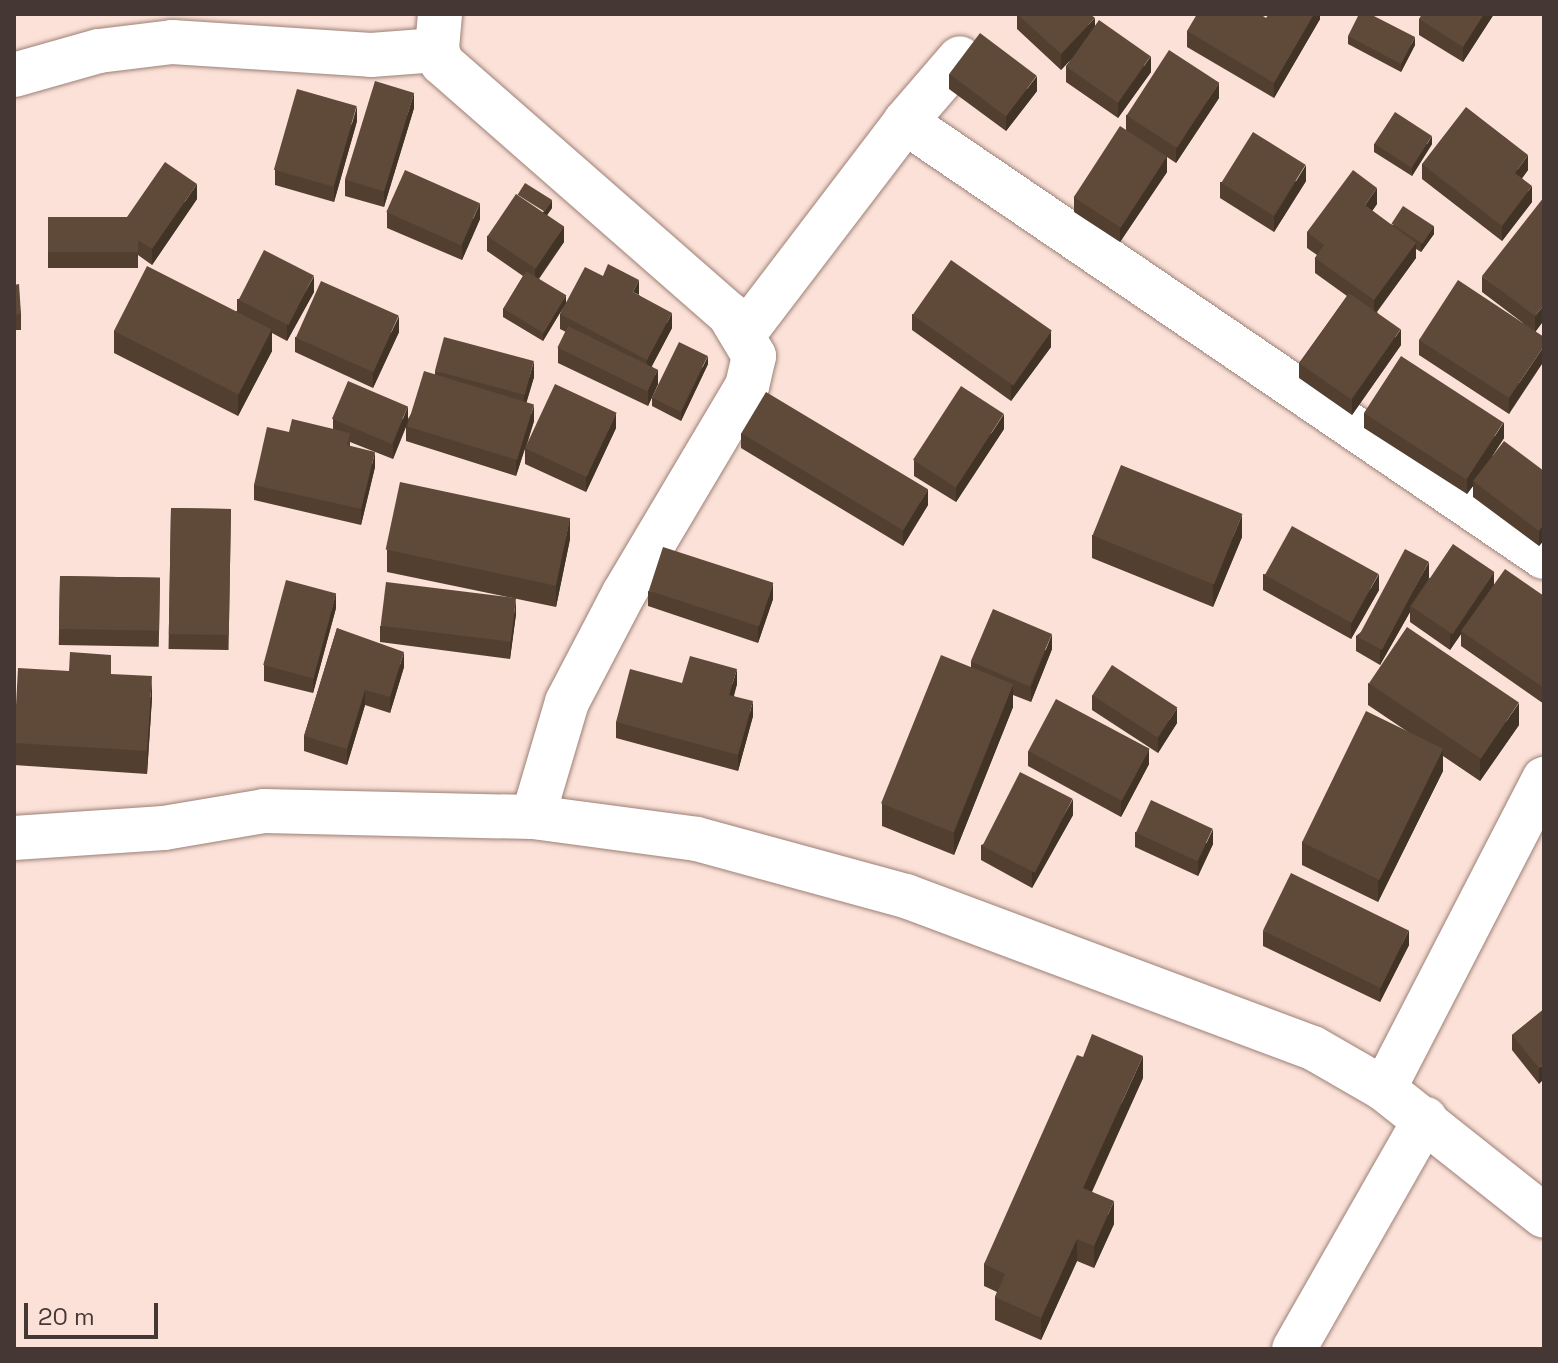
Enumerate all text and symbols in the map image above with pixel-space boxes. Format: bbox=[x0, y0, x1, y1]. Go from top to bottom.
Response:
scale bar bbox=[28, 1287, 162, 1337]
text: 20 m bbox=[38, 1301, 95, 1332]

